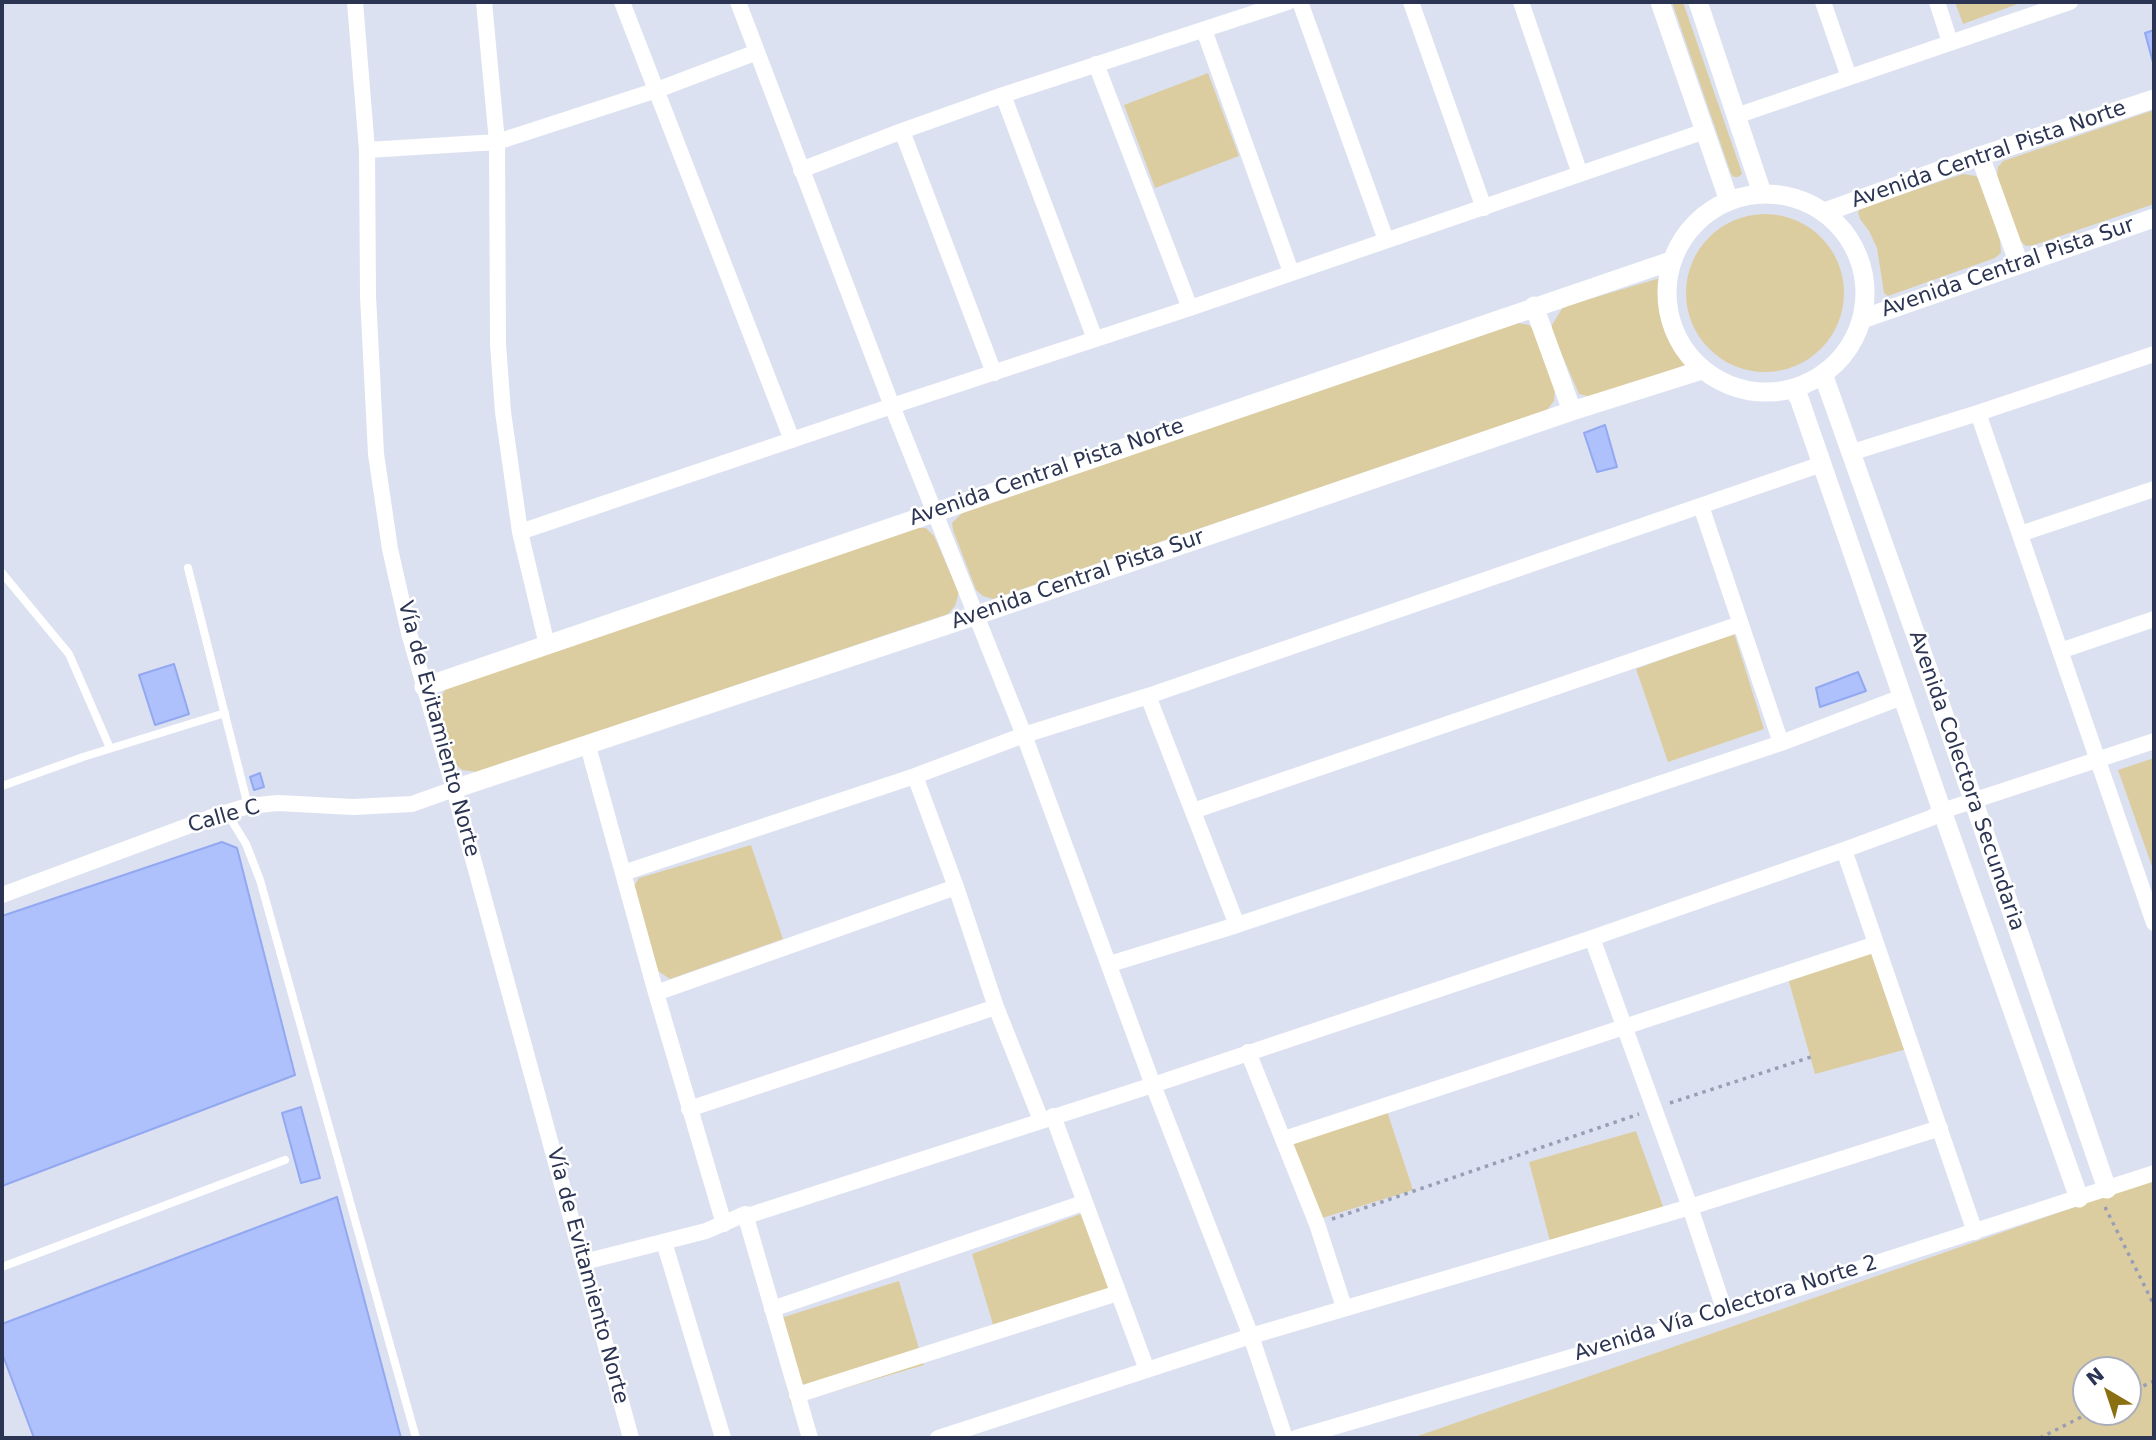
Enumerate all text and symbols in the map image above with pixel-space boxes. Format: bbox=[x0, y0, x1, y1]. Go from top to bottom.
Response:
street label: Avenida Central Pista Norte bbox=[1848, 96, 2130, 214]
street label: Avenida Central Pista Sur bbox=[1878, 213, 2138, 323]
street label: Avenida Central Pista Norte bbox=[906, 414, 1188, 532]
street label: Avenida Central Pista Sur bbox=[948, 525, 1208, 635]
street label: Vía de Evitamiento Norte bbox=[392, 598, 484, 860]
street label: Avenida Colectora Secundaria bbox=[1903, 628, 2029, 934]
street label: Calle C bbox=[185, 795, 263, 839]
street label: Vía de Evitamiento Norte bbox=[541, 1145, 633, 1407]
street label: Avenida Vía Colectora Norte 2 bbox=[1571, 1251, 1881, 1367]
north arrow bbox=[2072, 1356, 2142, 1426]
text: N bbox=[2082, 1363, 2108, 1390]

